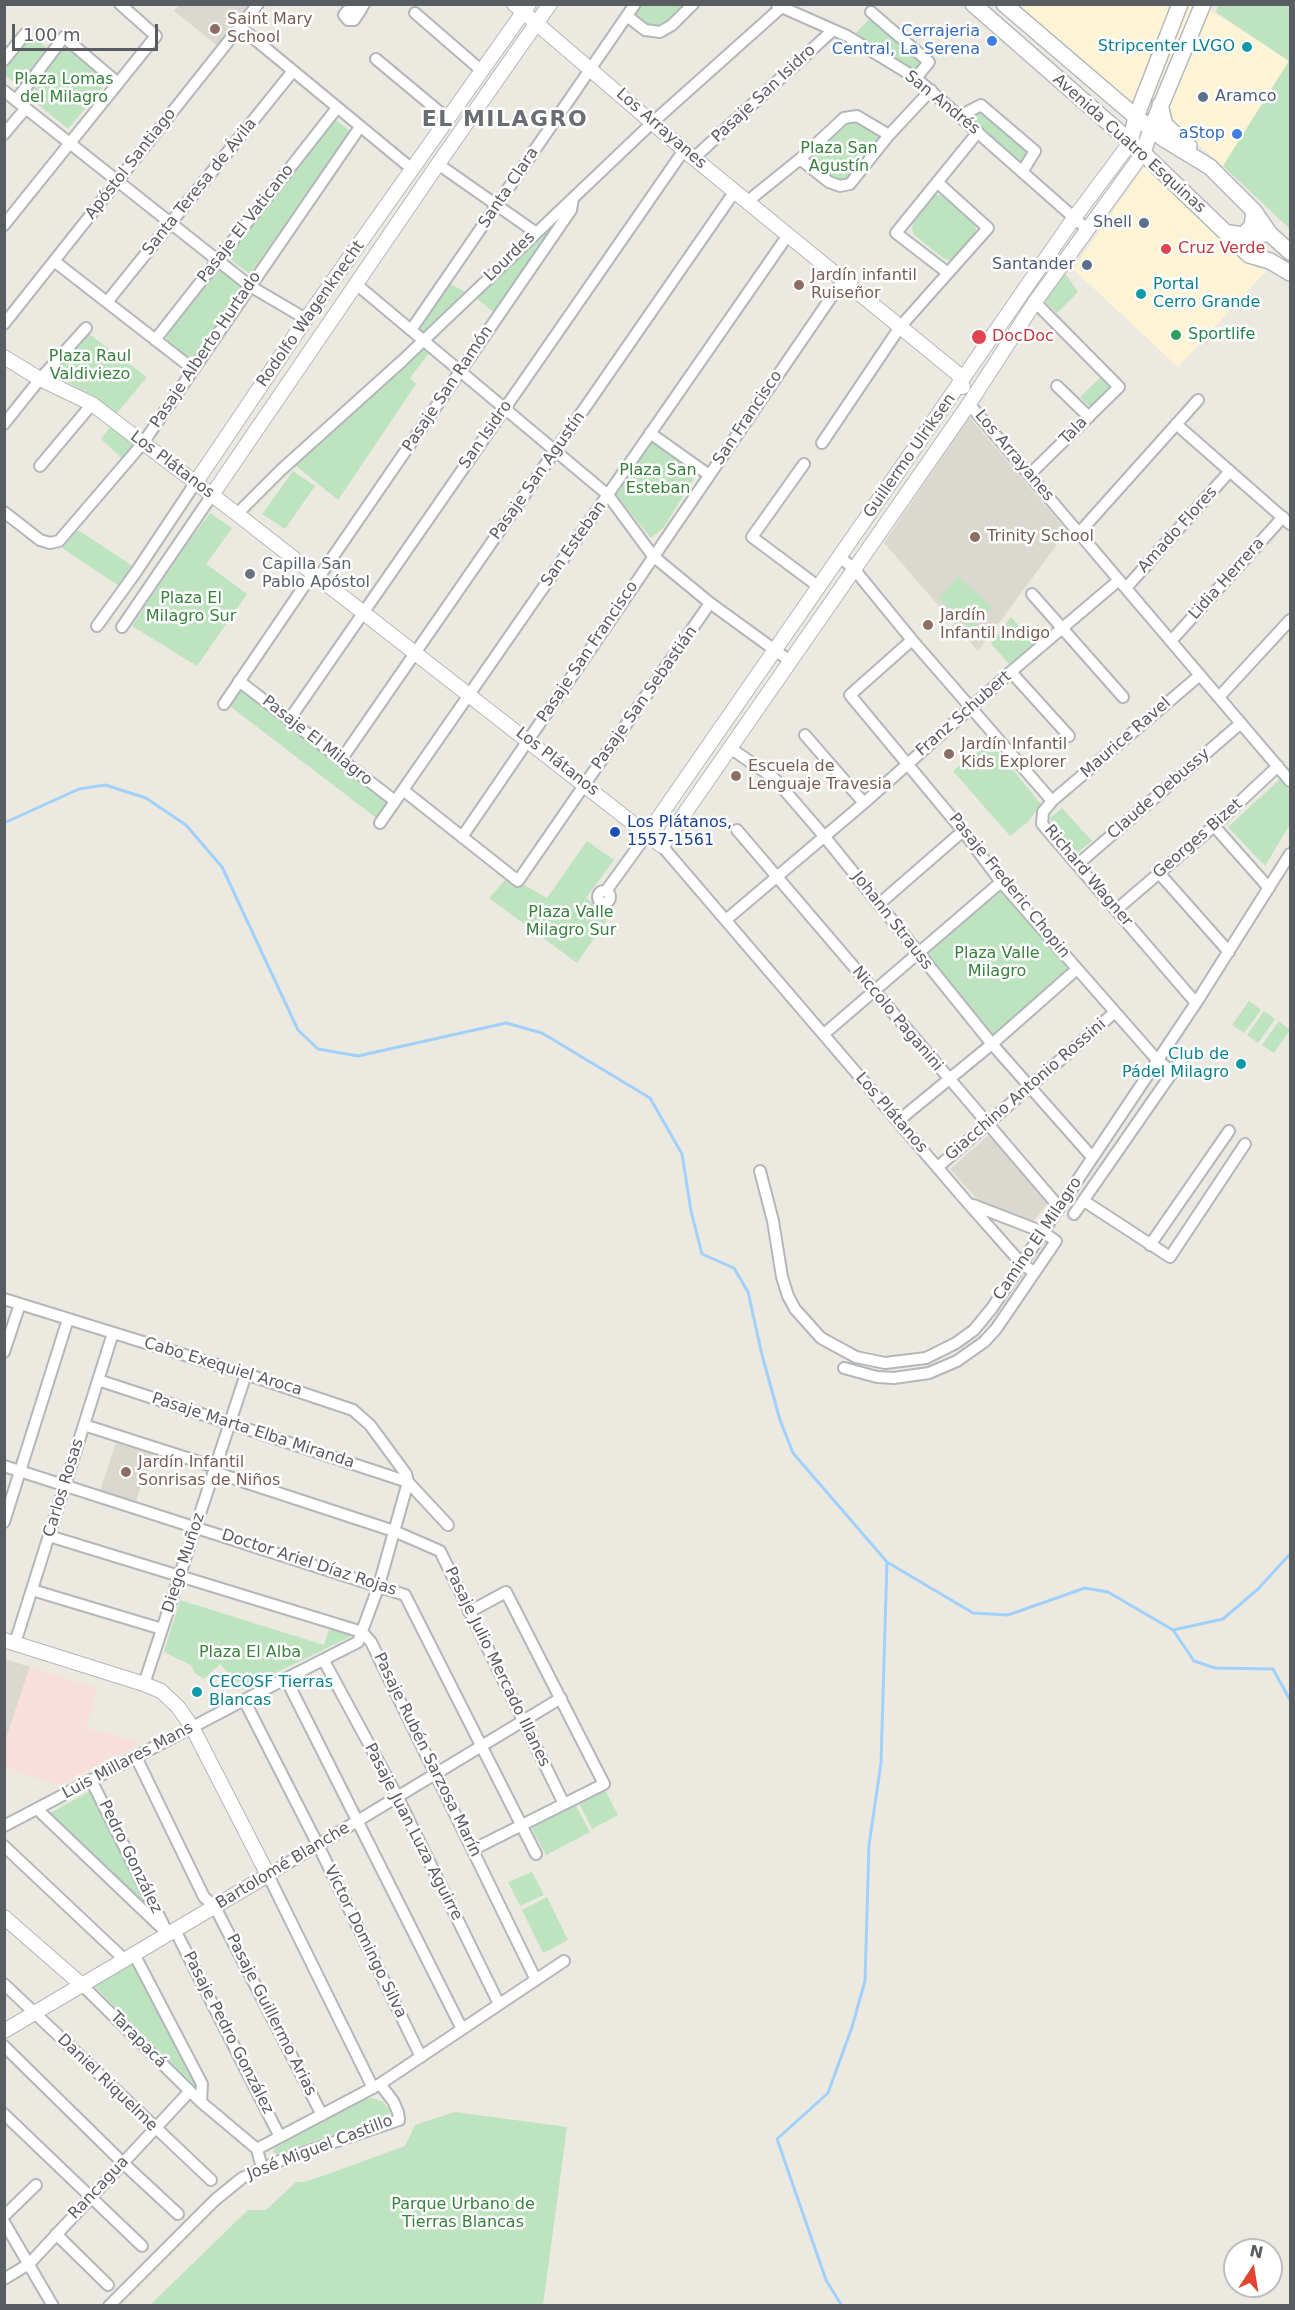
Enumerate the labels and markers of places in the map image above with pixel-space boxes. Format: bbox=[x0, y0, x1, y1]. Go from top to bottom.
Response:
place label: Saint Mary School bbox=[227, 10, 313, 48]
marker: Saint Mary School bbox=[208, 22, 222, 36]
place label: Cerrajeria Central, La Serena bbox=[832, 22, 980, 60]
marker: Cerrajeria Central, La Serena bbox=[985, 34, 999, 48]
place label: Stripcenter LVGO bbox=[1098, 37, 1235, 57]
marker: Stripcenter LVGO bbox=[1240, 40, 1254, 54]
place label: Aramco bbox=[1215, 87, 1276, 107]
marker: Aramco bbox=[1196, 90, 1210, 104]
place label: aStop bbox=[1179, 124, 1225, 144]
marker: aStop bbox=[1230, 127, 1244, 141]
place label: Shell bbox=[1093, 213, 1132, 233]
marker: Shell bbox=[1137, 216, 1151, 230]
place label: Cruz Verde bbox=[1178, 239, 1265, 259]
marker: Cruz Verde bbox=[1159, 242, 1173, 256]
place label: Santander bbox=[992, 255, 1075, 275]
marker: Santander bbox=[1080, 258, 1094, 272]
place label: Jardín infantil Ruiseñor bbox=[811, 266, 917, 304]
place label: Portal Cerro Grande bbox=[1153, 275, 1260, 313]
marker: Jardín infantil Ruiseñor bbox=[792, 278, 806, 292]
marker: Portal Cerro Grande bbox=[1134, 287, 1148, 301]
place label: Sportlife bbox=[1188, 325, 1255, 345]
place label: DocDoc bbox=[992, 327, 1054, 347]
marker: DocDoc bbox=[970, 328, 988, 346]
marker: Sportlife bbox=[1169, 328, 1183, 342]
place label: Trinity School bbox=[987, 527, 1094, 547]
marker: Trinity School bbox=[968, 530, 982, 544]
place label: Capilla San Pablo Apóstol bbox=[262, 555, 370, 593]
marker: Capilla San Pablo Apóstol bbox=[243, 567, 257, 581]
place label: Jardín Infantil Indigo bbox=[940, 606, 1050, 644]
marker: Jardín Infantil Indigo bbox=[921, 618, 935, 632]
place label: Jardín Infantil Kids Explorer bbox=[961, 735, 1067, 773]
marker: Jardín Infantil Kids Explorer bbox=[942, 747, 956, 761]
place label: Escuela de Lenguaje Travesia bbox=[748, 757, 892, 795]
marker: Escuela de Lenguaje Travesia bbox=[729, 769, 743, 783]
place label: Los Plátanos, 1557-1561 bbox=[627, 813, 732, 851]
marker: Los Plátanos, 1557-1561 bbox=[608, 825, 622, 839]
place label: Club de Pádel Milagro bbox=[1122, 1045, 1229, 1083]
marker: Club de Pádel Milagro bbox=[1234, 1057, 1248, 1071]
place label: Jardín Infantil Sonrisas de Niños bbox=[138, 1453, 280, 1491]
marker: Jardín Infantil Sonrisas de Niños bbox=[119, 1465, 133, 1479]
place label: CECOSF Tierras Blancas bbox=[209, 1673, 333, 1711]
marker: CECOSF Tierras Blancas bbox=[190, 1685, 204, 1699]

